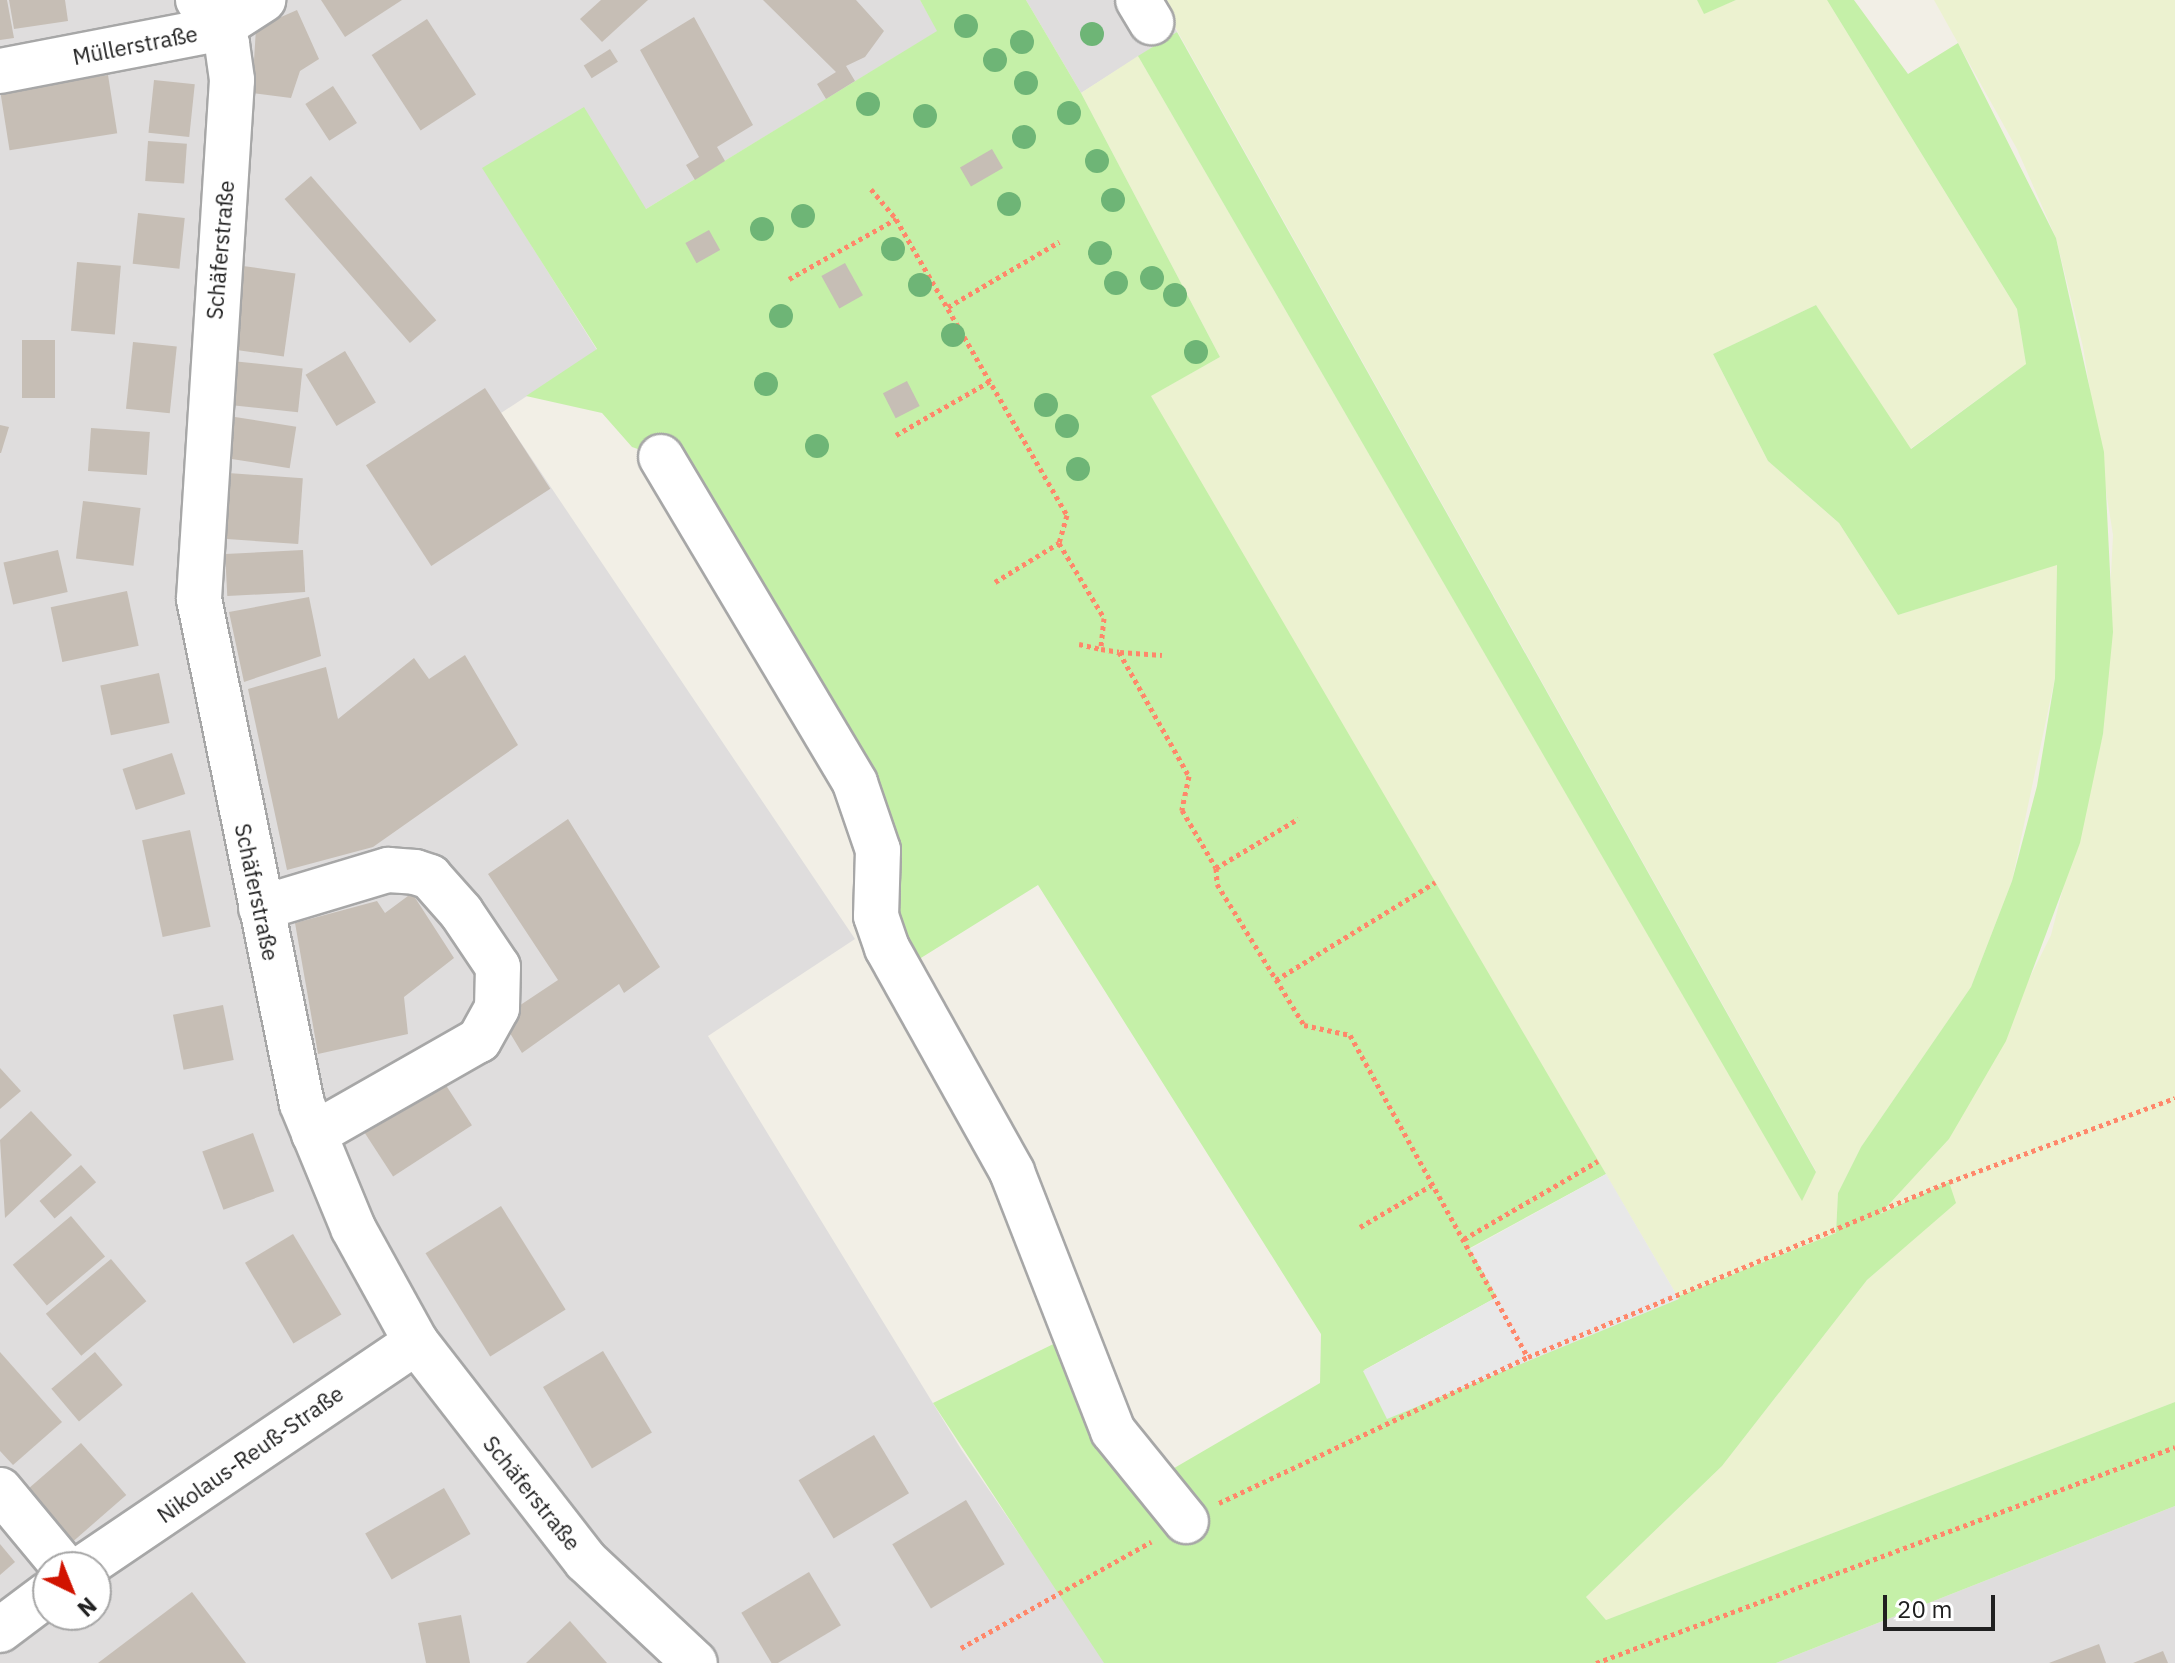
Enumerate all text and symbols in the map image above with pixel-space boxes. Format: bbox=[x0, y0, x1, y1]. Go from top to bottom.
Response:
street label: Müllerstraße bbox=[70, 20, 200, 70]
street label: Schäferstraße bbox=[201, 179, 239, 321]
street label: Schäferstraße bbox=[230, 821, 284, 963]
street label: Nikolaus-Reuß-Straße bbox=[152, 1380, 348, 1528]
street label: Schäferstraße bbox=[478, 1431, 586, 1555]
north arrow bbox=[32, 1551, 112, 1631]
scale bar bbox=[1887, 1579, 1999, 1629]
text: N bbox=[72, 1591, 103, 1623]
text: 20 m bbox=[1897, 1593, 1952, 1625]

